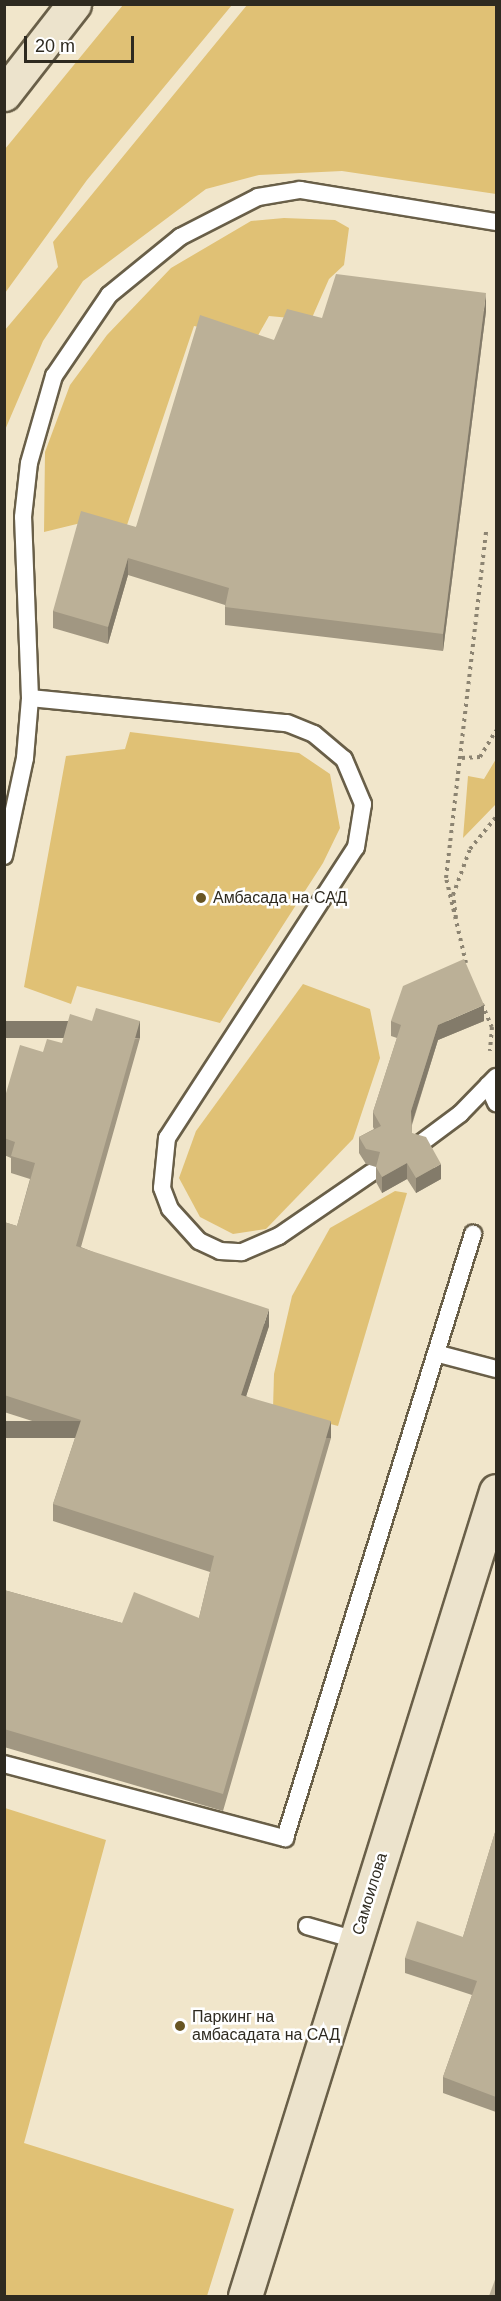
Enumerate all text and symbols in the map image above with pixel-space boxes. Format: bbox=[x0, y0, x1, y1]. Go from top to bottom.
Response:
scale bar bbox=[27, 24, 136, 62]
text: 20 m bbox=[35, 36, 75, 56]
place label: Амбасада на САД bbox=[213, 888, 347, 908]
marker: Амбасада на САД bbox=[194, 891, 208, 905]
street label: Самоилова bbox=[348, 1851, 392, 1937]
place label: Паркинг на амбасадата на САД bbox=[192, 2007, 340, 2045]
marker: Паркинг на амбасадата на САД bbox=[173, 2019, 187, 2033]

